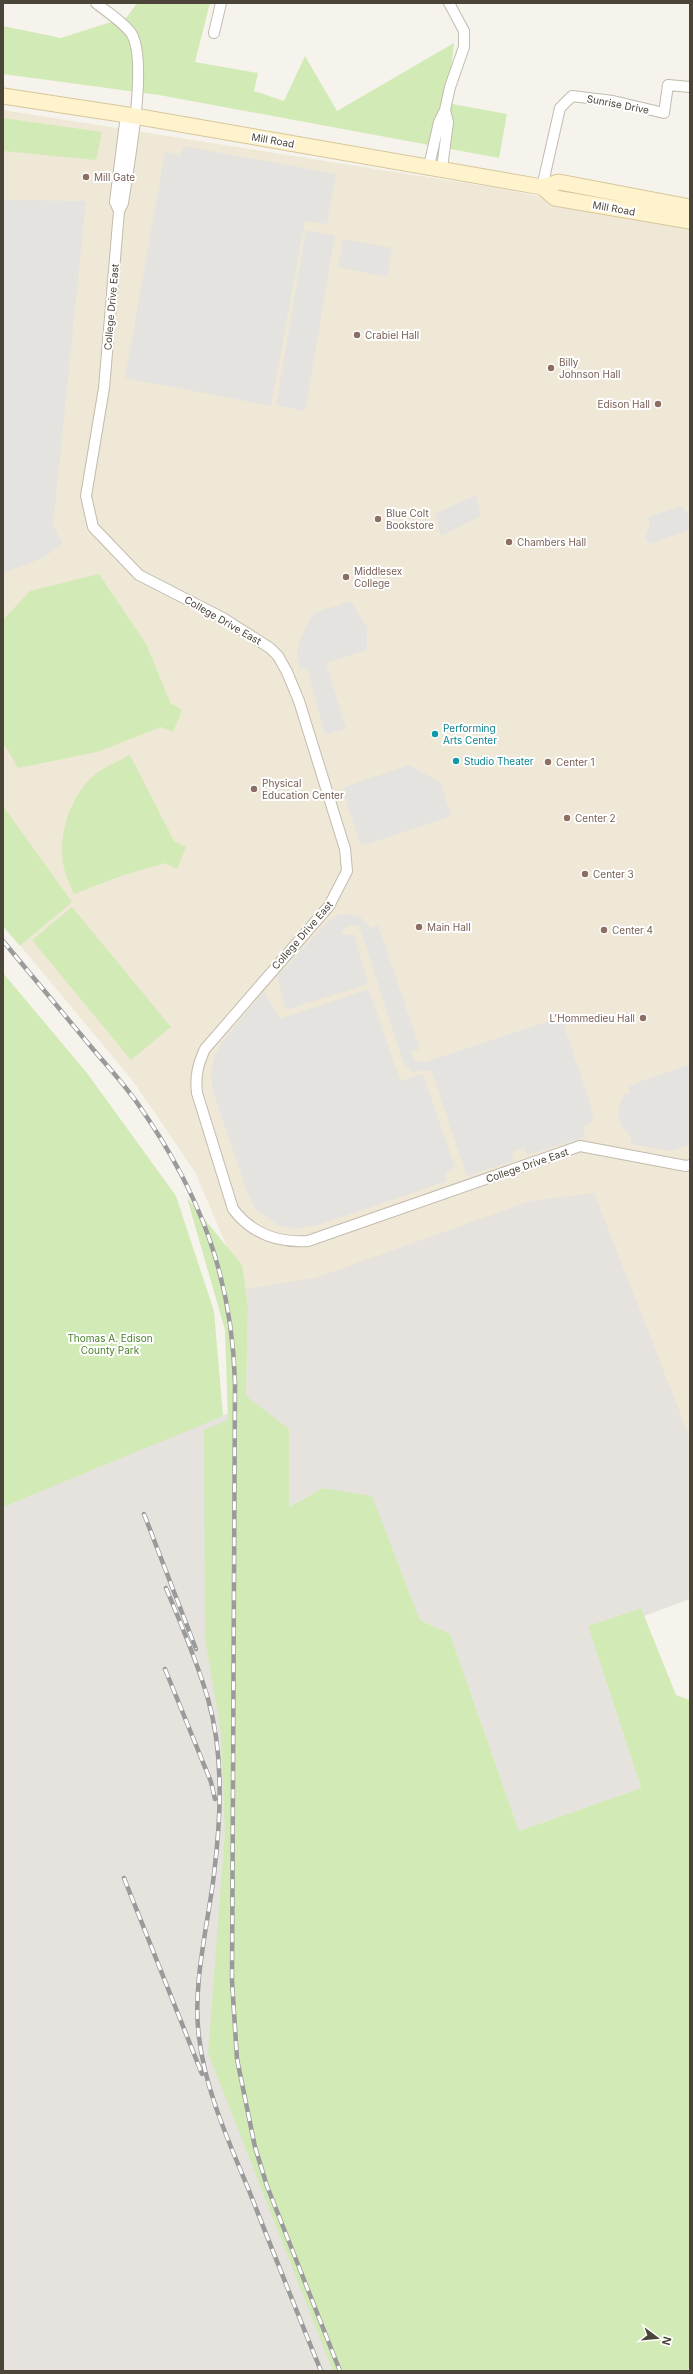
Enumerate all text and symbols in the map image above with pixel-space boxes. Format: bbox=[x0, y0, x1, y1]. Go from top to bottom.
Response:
street label: Sunrise Drive bbox=[586, 92, 650, 116]
street label: Mill Road bbox=[251, 130, 295, 150]
place label: Mill Gate bbox=[94, 171, 135, 183]
marker: Mill Gate bbox=[81, 172, 91, 182]
street label: Mill Road bbox=[592, 198, 636, 218]
street label: College Drive East bbox=[101, 263, 121, 351]
place label: Crabiel Hall bbox=[365, 329, 419, 341]
marker: Crabiel Hall bbox=[352, 330, 362, 340]
place label: Billy Johnson Hall bbox=[559, 356, 620, 380]
marker: Billy Johnson Hall bbox=[546, 363, 556, 373]
place label: Edison Hall bbox=[598, 398, 650, 410]
marker: Edison Hall bbox=[653, 399, 663, 409]
place label: Blue Colt Bookstore bbox=[386, 507, 434, 531]
marker: Blue Colt Bookstore bbox=[373, 514, 383, 524]
place label: Chambers Hall bbox=[517, 536, 586, 548]
marker: Chambers Hall bbox=[504, 537, 514, 547]
place label: Middlesex College bbox=[354, 565, 403, 589]
marker: Middlesex College bbox=[341, 572, 351, 582]
street label: College Drive East bbox=[183, 593, 264, 647]
place label: Performing Arts Center bbox=[443, 722, 497, 746]
marker: Performing Arts Center bbox=[430, 729, 440, 739]
place label: Studio Theater bbox=[464, 755, 534, 767]
marker: Studio Theater bbox=[451, 756, 461, 766]
place label: Center 1 bbox=[556, 756, 595, 768]
marker: Center 1 bbox=[543, 757, 553, 767]
place label: Physical Education Center bbox=[262, 777, 344, 801]
marker: Physical Education Center bbox=[249, 784, 259, 794]
place label: Center 2 bbox=[575, 812, 616, 824]
marker: Center 2 bbox=[562, 813, 572, 823]
place label: Center 3 bbox=[593, 868, 634, 880]
marker: Center 3 bbox=[580, 869, 590, 879]
street label: College Drive East bbox=[269, 898, 335, 972]
place label: Main Hall bbox=[427, 921, 471, 933]
marker: Main Hall bbox=[414, 922, 424, 932]
place label: Center 4 bbox=[612, 924, 653, 936]
marker: Center 4 bbox=[599, 925, 609, 935]
place label: L'Hommedieu Hall bbox=[549, 1012, 635, 1024]
marker: L'Hommedieu Hall bbox=[638, 1013, 648, 1023]
street label: College Drive East bbox=[484, 1145, 571, 1185]
park label: Thomas A. Edison County Park bbox=[67, 1332, 153, 1356]
north arrow bbox=[637, 2318, 677, 2358]
text: N bbox=[659, 2335, 674, 2347]

